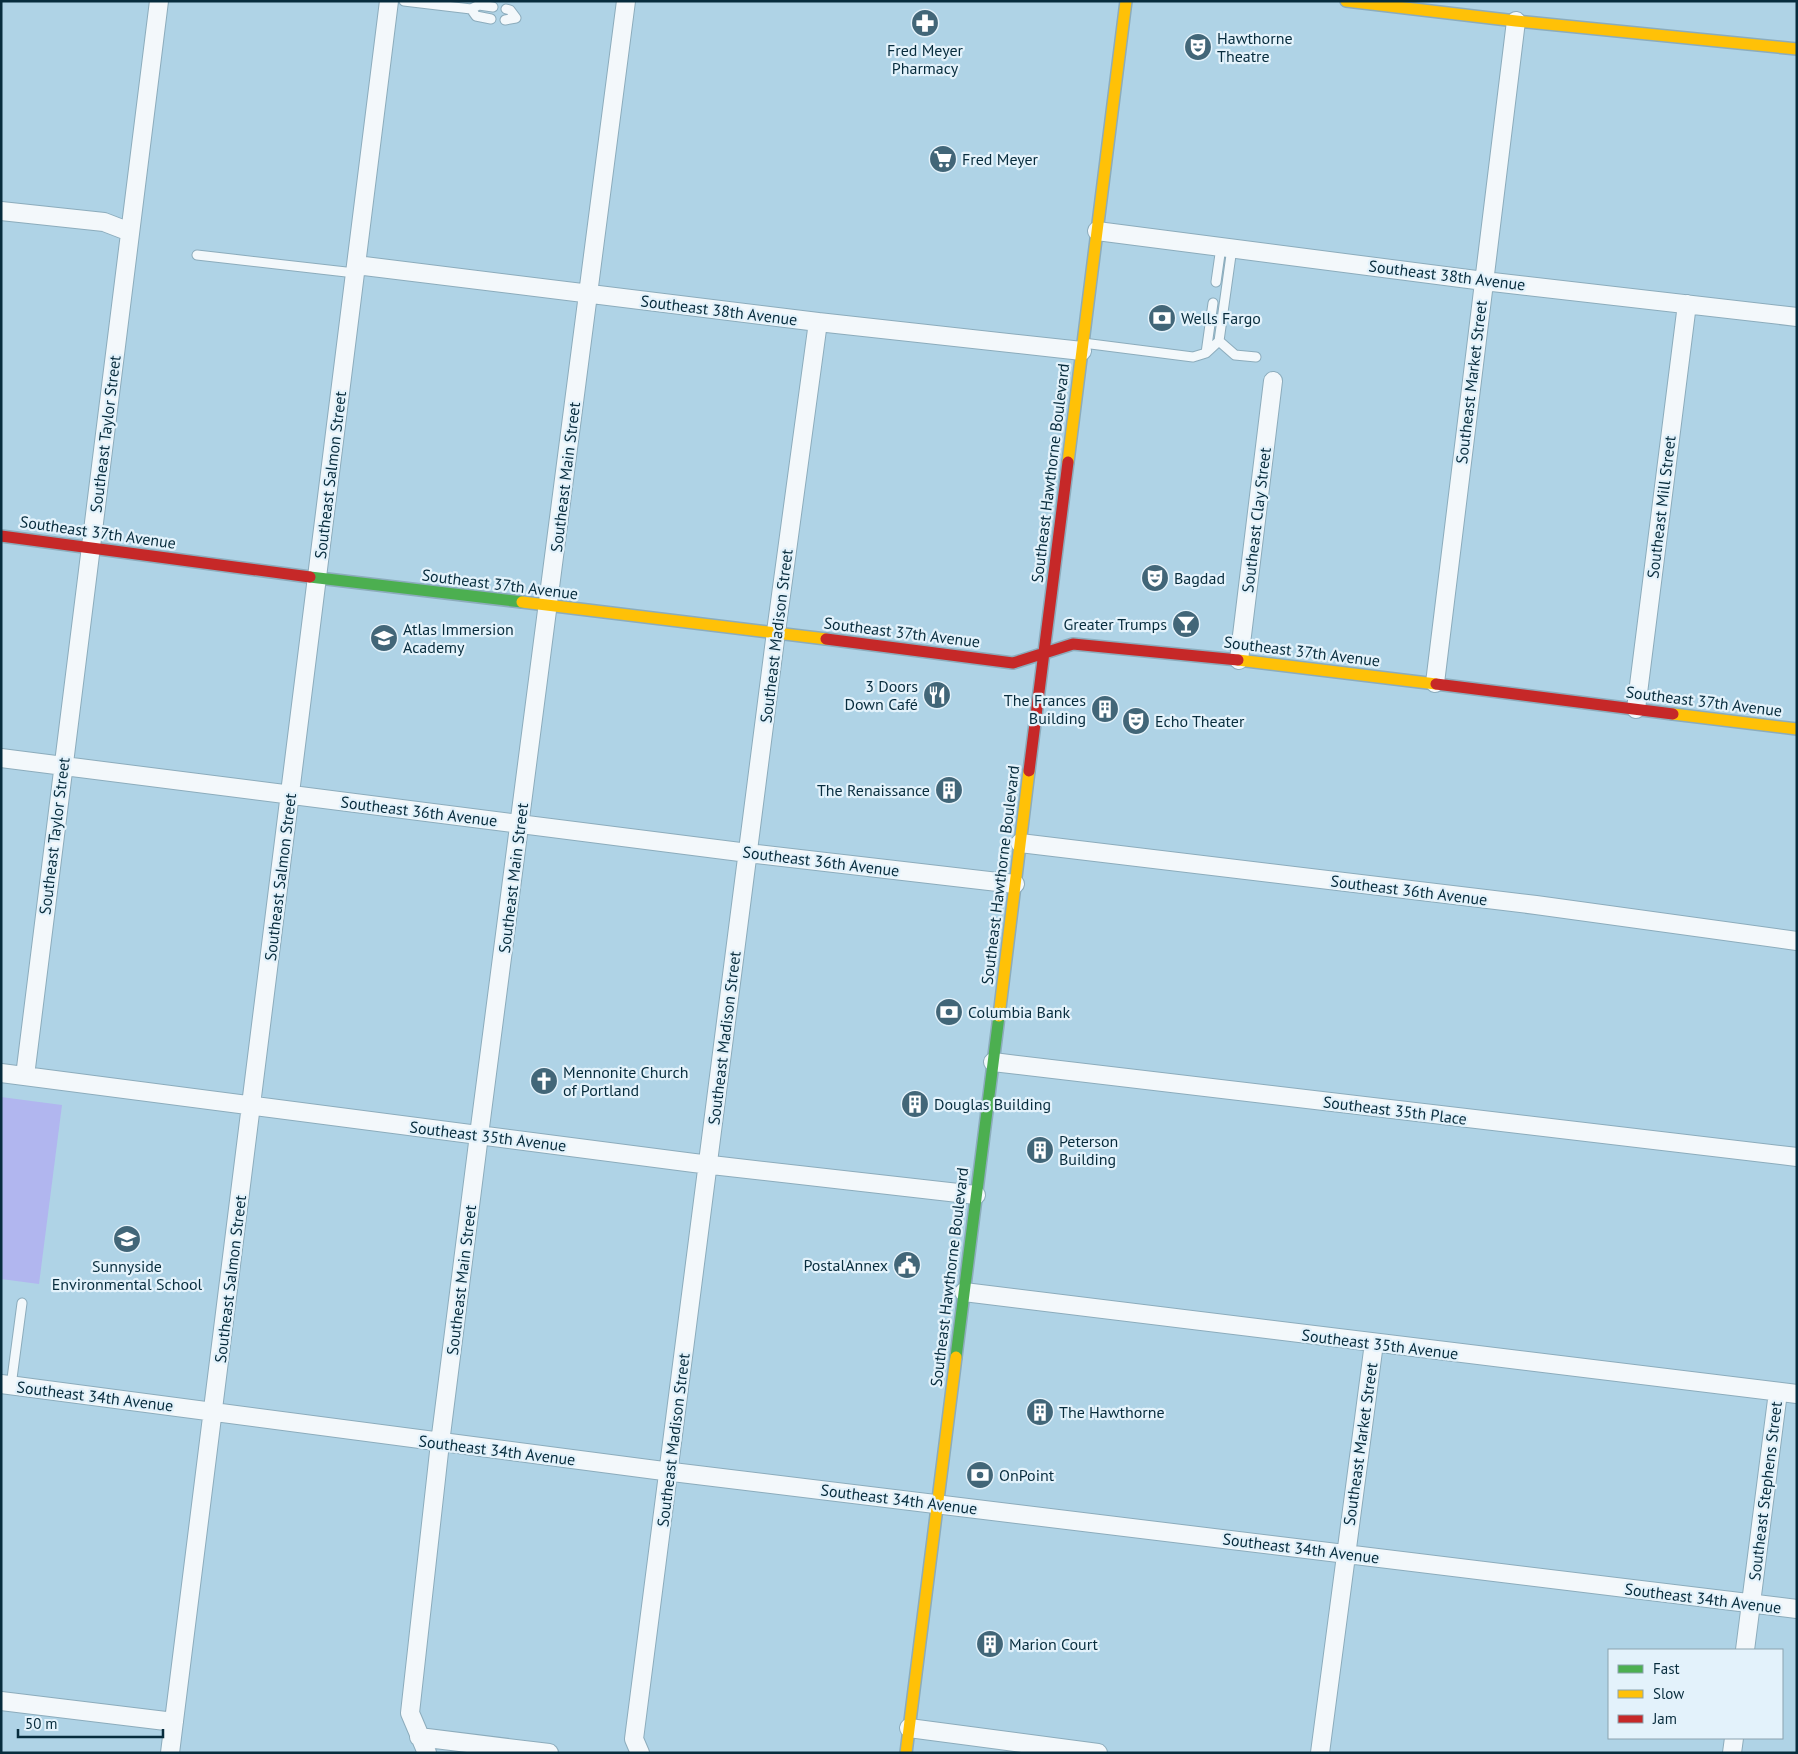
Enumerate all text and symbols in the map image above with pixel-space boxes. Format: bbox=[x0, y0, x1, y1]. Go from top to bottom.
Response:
pharmacy icon: Fred Meyer Pharmacy bbox=[910, 8, 940, 38]
place label: Hawthorne Theatre bbox=[1217, 28, 1293, 66]
theatre icon: Hawthorne Theatre bbox=[1183, 32, 1213, 62]
place label: Fred Meyer Pharmacy bbox=[887, 40, 964, 78]
supermarket icon: Fred Meyer bbox=[928, 144, 958, 174]
place label: Fred Meyer bbox=[962, 149, 1039, 169]
street label: Southeast 38th Avenue bbox=[1368, 255, 1526, 295]
street label: Southeast 38th Avenue bbox=[640, 290, 798, 330]
street label: Southeast Market Street bbox=[1451, 299, 1491, 465]
bank icon: Wells Fargo bbox=[1147, 303, 1177, 333]
place label: Wells Fargo bbox=[1181, 308, 1261, 328]
street label: Southeast Taylor Street bbox=[85, 354, 125, 514]
street label: Southeast Hawthorne Boulevard bbox=[1027, 362, 1073, 584]
street label: Southeast Salmon Street bbox=[310, 389, 350, 560]
street label: Southeast Main Street bbox=[546, 400, 584, 553]
street label: Southeast Mill Street bbox=[1642, 434, 1680, 580]
street label: Southeast Clay Street bbox=[1237, 446, 1275, 594]
street label: Southeast 37th Avenue bbox=[19, 511, 177, 553]
street label: Southeast Madison Street bbox=[755, 547, 797, 724]
theatre icon: Bagdad bbox=[1140, 563, 1170, 593]
street label: Southeast 37th Avenue bbox=[421, 564, 579, 604]
place label: Bagdad bbox=[1174, 568, 1225, 588]
bar icon: Greater Trumps bbox=[1171, 609, 1201, 639]
street label: Southeast 37th Avenue bbox=[823, 612, 981, 652]
place label: Greater Trumps bbox=[1063, 614, 1167, 634]
place label: Atlas Immersion Academy bbox=[403, 619, 514, 657]
school or university icon: Atlas Immersion Academy bbox=[369, 623, 399, 653]
street label: Southeast 37th Avenue bbox=[1223, 631, 1381, 671]
place label: 3 Doors Down Café bbox=[844, 676, 918, 714]
restaurant icon: 3 Doors Down Café bbox=[922, 680, 952, 710]
street label: Southeast 37th Avenue bbox=[1625, 681, 1783, 721]
place label: The Frances Building bbox=[1004, 690, 1086, 728]
building icon: The Frances Building bbox=[1090, 694, 1120, 724]
theatre icon: Echo Theater bbox=[1121, 706, 1151, 736]
place label: Echo Theater bbox=[1155, 711, 1245, 731]
street label: Southeast Taylor Street bbox=[34, 756, 74, 916]
street label: Southeast Hawthorne Boulevard bbox=[977, 764, 1023, 986]
building icon: The Renaissance bbox=[934, 775, 964, 805]
place label: The Renaissance bbox=[817, 780, 930, 800]
street label: Southeast Salmon Street bbox=[260, 791, 300, 962]
street label: Southeast 36th Avenue bbox=[340, 791, 498, 831]
street label: Southeast Main Street bbox=[494, 801, 532, 954]
street label: Southeast 36th Avenue bbox=[742, 841, 900, 881]
street label: Southeast 36th Avenue bbox=[1330, 870, 1488, 910]
street label: Southeast Madison Street bbox=[703, 949, 745, 1126]
bank icon: Columbia Bank bbox=[934, 997, 964, 1027]
place label: Columbia Bank bbox=[968, 1002, 1071, 1022]
place label: Mennonite Church of Portland bbox=[563, 1062, 688, 1100]
church icon: Mennonite Church of Portland bbox=[529, 1066, 559, 1096]
building icon: Douglas Building bbox=[900, 1089, 930, 1119]
street label: Southeast 35th Place bbox=[1322, 1091, 1468, 1129]
place label: Douglas Building bbox=[934, 1094, 1051, 1114]
street label: Southeast 35th Avenue bbox=[409, 1116, 567, 1156]
place label: Peterson Building bbox=[1059, 1131, 1118, 1169]
building icon: Peterson Building bbox=[1025, 1135, 1055, 1165]
street label: Southeast Hawthorne Boulevard bbox=[926, 1166, 972, 1388]
street label: Southeast Salmon Street bbox=[210, 1193, 250, 1364]
street label: Southeast Main Street bbox=[442, 1203, 480, 1356]
school or university icon: Sunnyside Environmental School bbox=[112, 1224, 142, 1254]
public building icon: PostalAnnex bbox=[892, 1250, 922, 1280]
place label: PostalAnnex bbox=[803, 1255, 888, 1275]
place label: Sunnyside Environmental School bbox=[52, 1256, 203, 1294]
street label: Southeast 35th Avenue bbox=[1301, 1324, 1459, 1364]
street label: Southeast Madison Street bbox=[652, 1351, 694, 1528]
street label: Southeast Market Street bbox=[1339, 1361, 1381, 1527]
street label: Southeast 34th Avenue bbox=[16, 1376, 174, 1416]
building icon: The Hawthorne bbox=[1025, 1397, 1055, 1427]
street label: Southeast Stephens Street bbox=[1744, 1400, 1786, 1582]
place label: The Hawthorne bbox=[1059, 1402, 1165, 1422]
street label: Southeast 34th Avenue bbox=[418, 1430, 576, 1470]
bank icon: OnPoint bbox=[965, 1460, 995, 1490]
place label: OnPoint bbox=[999, 1465, 1055, 1485]
street label: Southeast 34th Avenue bbox=[820, 1479, 978, 1519]
street label: Southeast 34th Avenue bbox=[1222, 1528, 1380, 1568]
street label: Southeast 34th Avenue bbox=[1624, 1578, 1782, 1618]
building icon: Marion Court bbox=[975, 1629, 1005, 1659]
place label: Marion Court bbox=[1009, 1634, 1099, 1654]
legend bbox=[1608, 1649, 1783, 1739]
text: Fast bbox=[1653, 1659, 1680, 1678]
text: Slow bbox=[1653, 1684, 1684, 1703]
scale bar bbox=[18, 1706, 162, 1738]
text: Jam bbox=[1652, 1709, 1677, 1728]
text: 50 m bbox=[25, 1714, 58, 1733]

